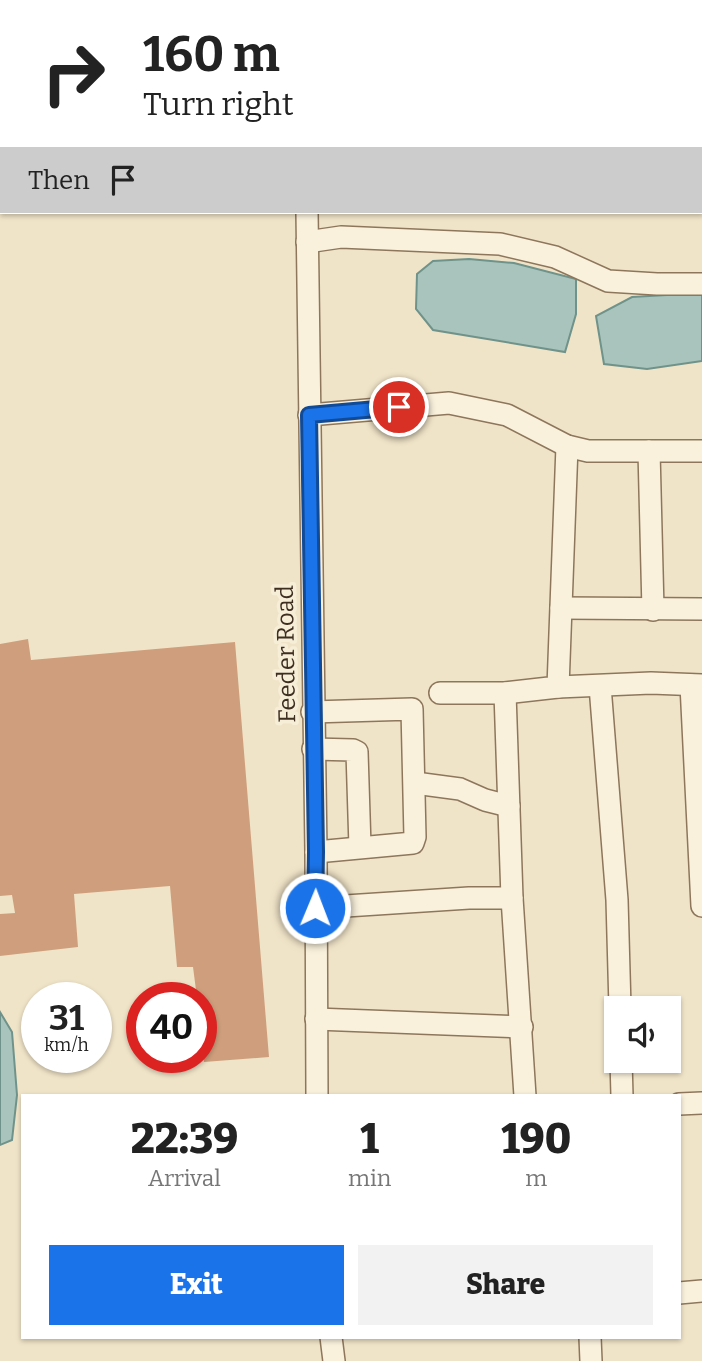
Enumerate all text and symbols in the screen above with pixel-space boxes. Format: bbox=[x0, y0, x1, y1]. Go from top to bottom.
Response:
text: 160 m bbox=[143, 25, 280, 84]
icon: right bbox=[28, 28, 119, 119]
text: Turn right bbox=[143, 85, 294, 123]
icon: arrive bbox=[104, 161, 142, 199]
text: Then bbox=[28, 165, 90, 196]
pin bbox=[369, 377, 429, 437]
icon: arrive bbox=[380, 388, 418, 426]
street label: Feeder Road bbox=[271, 585, 301, 723]
position arrow bbox=[278, 871, 352, 945]
speed limit sign: 40 bbox=[126, 982, 217, 1073]
map controls bbox=[604, 996, 681, 1073]
button: sound bbox=[604, 996, 681, 1073]
text: 31 bbox=[49, 997, 84, 1039]
text: km/h bbox=[44, 1034, 89, 1056]
text: 22:39 bbox=[131, 1114, 238, 1164]
text: 1 bbox=[360, 1114, 379, 1164]
text: 190 bbox=[501, 1114, 571, 1164]
text: Arrival bbox=[148, 1164, 221, 1192]
text: min bbox=[348, 1164, 391, 1192]
text: m bbox=[525, 1164, 547, 1192]
button: Exit bbox=[49, 1245, 344, 1325]
button: Share bbox=[358, 1245, 653, 1325]

